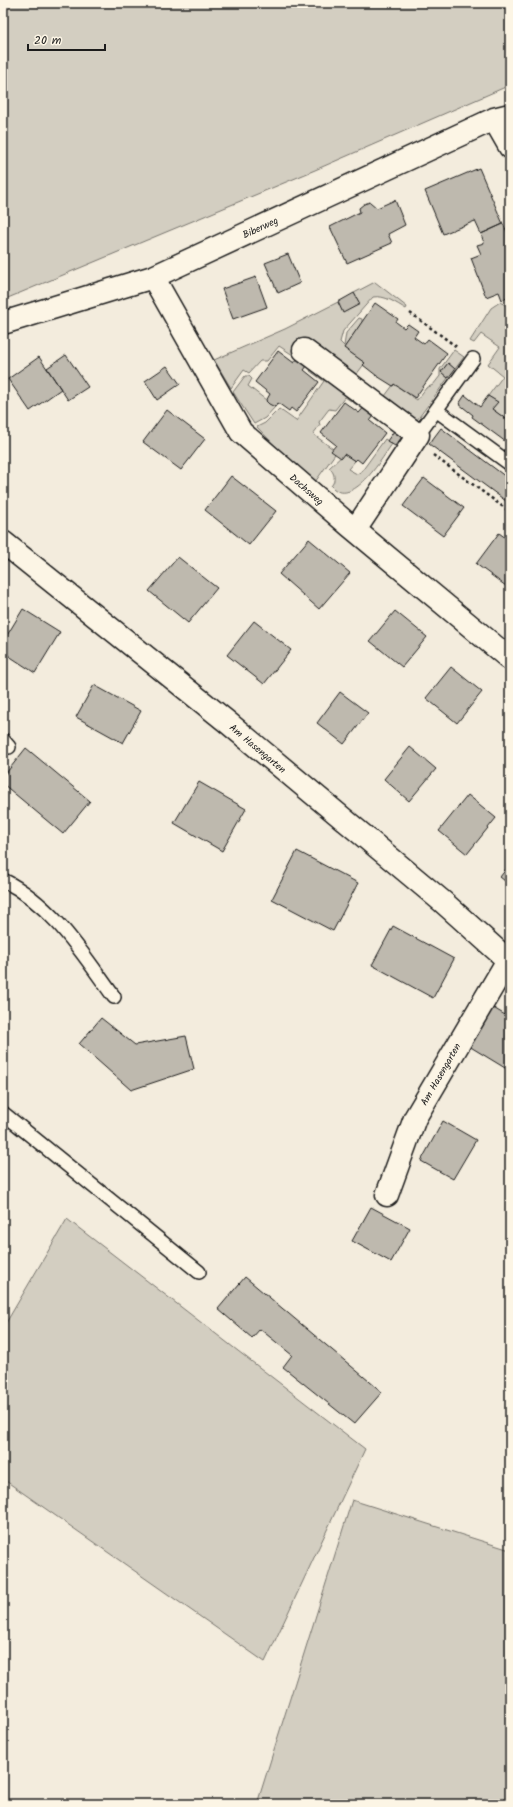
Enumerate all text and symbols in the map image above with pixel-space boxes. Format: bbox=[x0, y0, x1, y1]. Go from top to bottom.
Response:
scale bar bbox=[28, 26, 105, 52]
text: 20 m bbox=[34, 31, 62, 50]
street label: Biberweg bbox=[240, 213, 281, 243]
street label: Dachsweg bbox=[286, 470, 327, 509]
street label: Am Hasengarten bbox=[225, 720, 289, 777]
street label: Am Hasengarten bbox=[416, 1040, 465, 1109]

